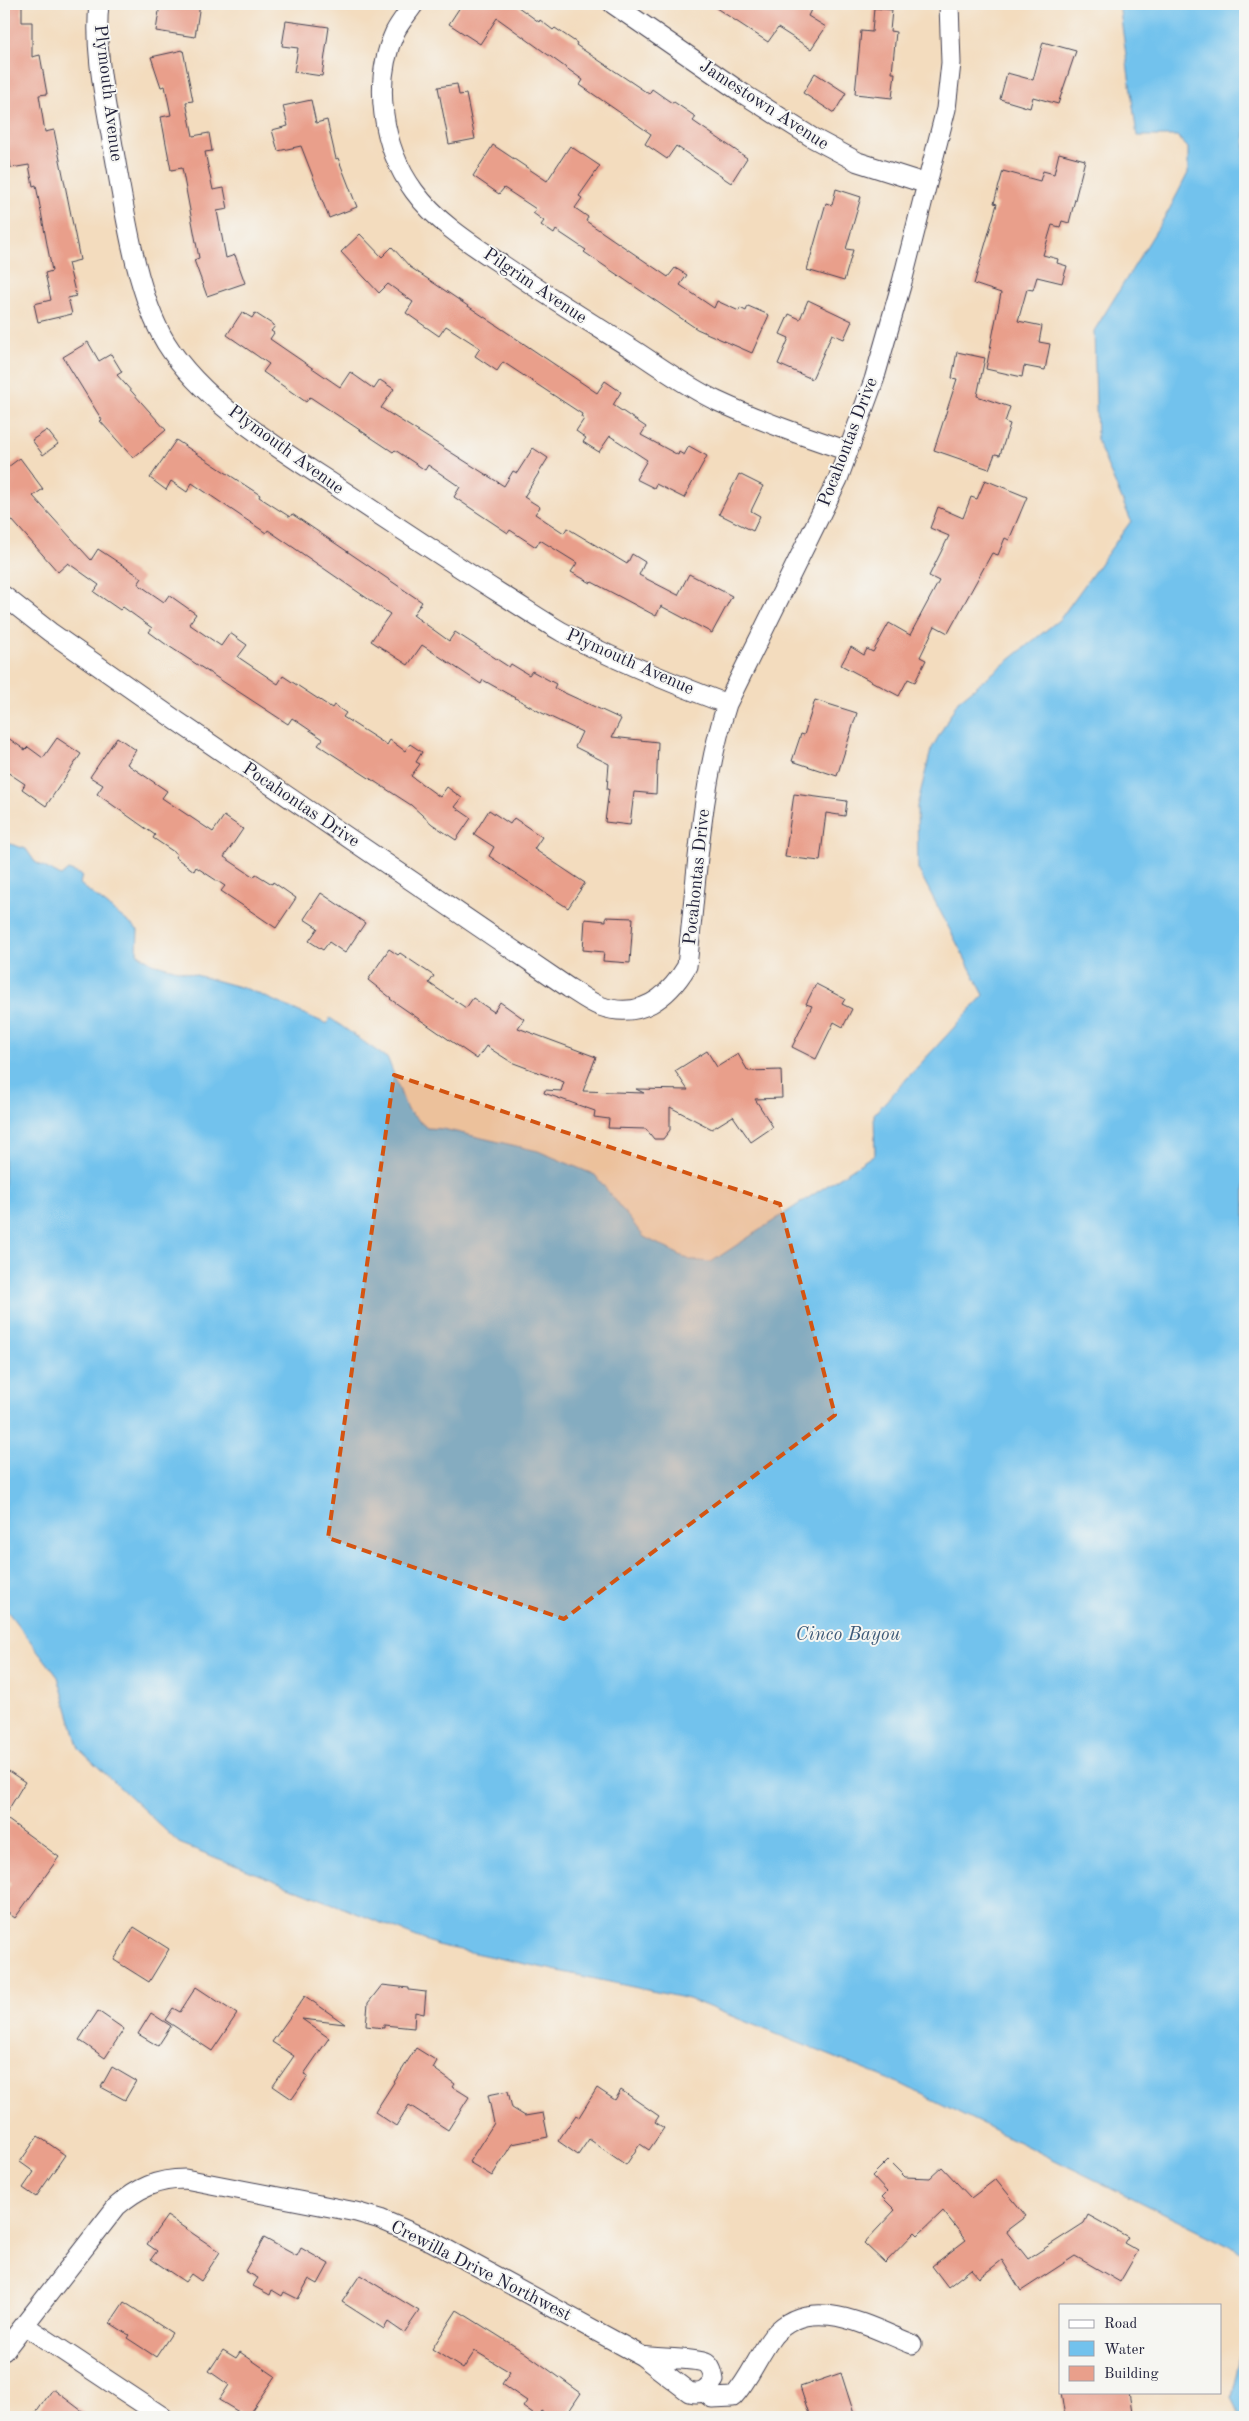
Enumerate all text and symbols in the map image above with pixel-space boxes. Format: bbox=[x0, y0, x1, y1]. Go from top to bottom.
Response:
street label: Plymouth Avenue bbox=[91, 24, 125, 162]
street label: Jamestown Avenue bbox=[696, 57, 832, 153]
street label: Pilgrim Avenue bbox=[480, 245, 590, 327]
street label: Pocahontas Drive bbox=[815, 375, 881, 509]
street label: Plymouth Avenue bbox=[225, 402, 347, 498]
street label: Plymouth Avenue bbox=[563, 626, 697, 698]
street label: Pocahontas Drive bbox=[239, 759, 363, 851]
street label: Pocahontas Drive bbox=[681, 808, 713, 946]
water label: Cinco Bayou bbox=[796, 1626, 901, 1645]
street label: Crewilla Drive Northwest bbox=[388, 2218, 574, 2324]
legend bbox=[1059, 2304, 1222, 2394]
text: Road bbox=[1104, 2317, 1138, 2332]
text: Water bbox=[1104, 2343, 1145, 2358]
text: Building bbox=[1104, 2367, 1159, 2382]

